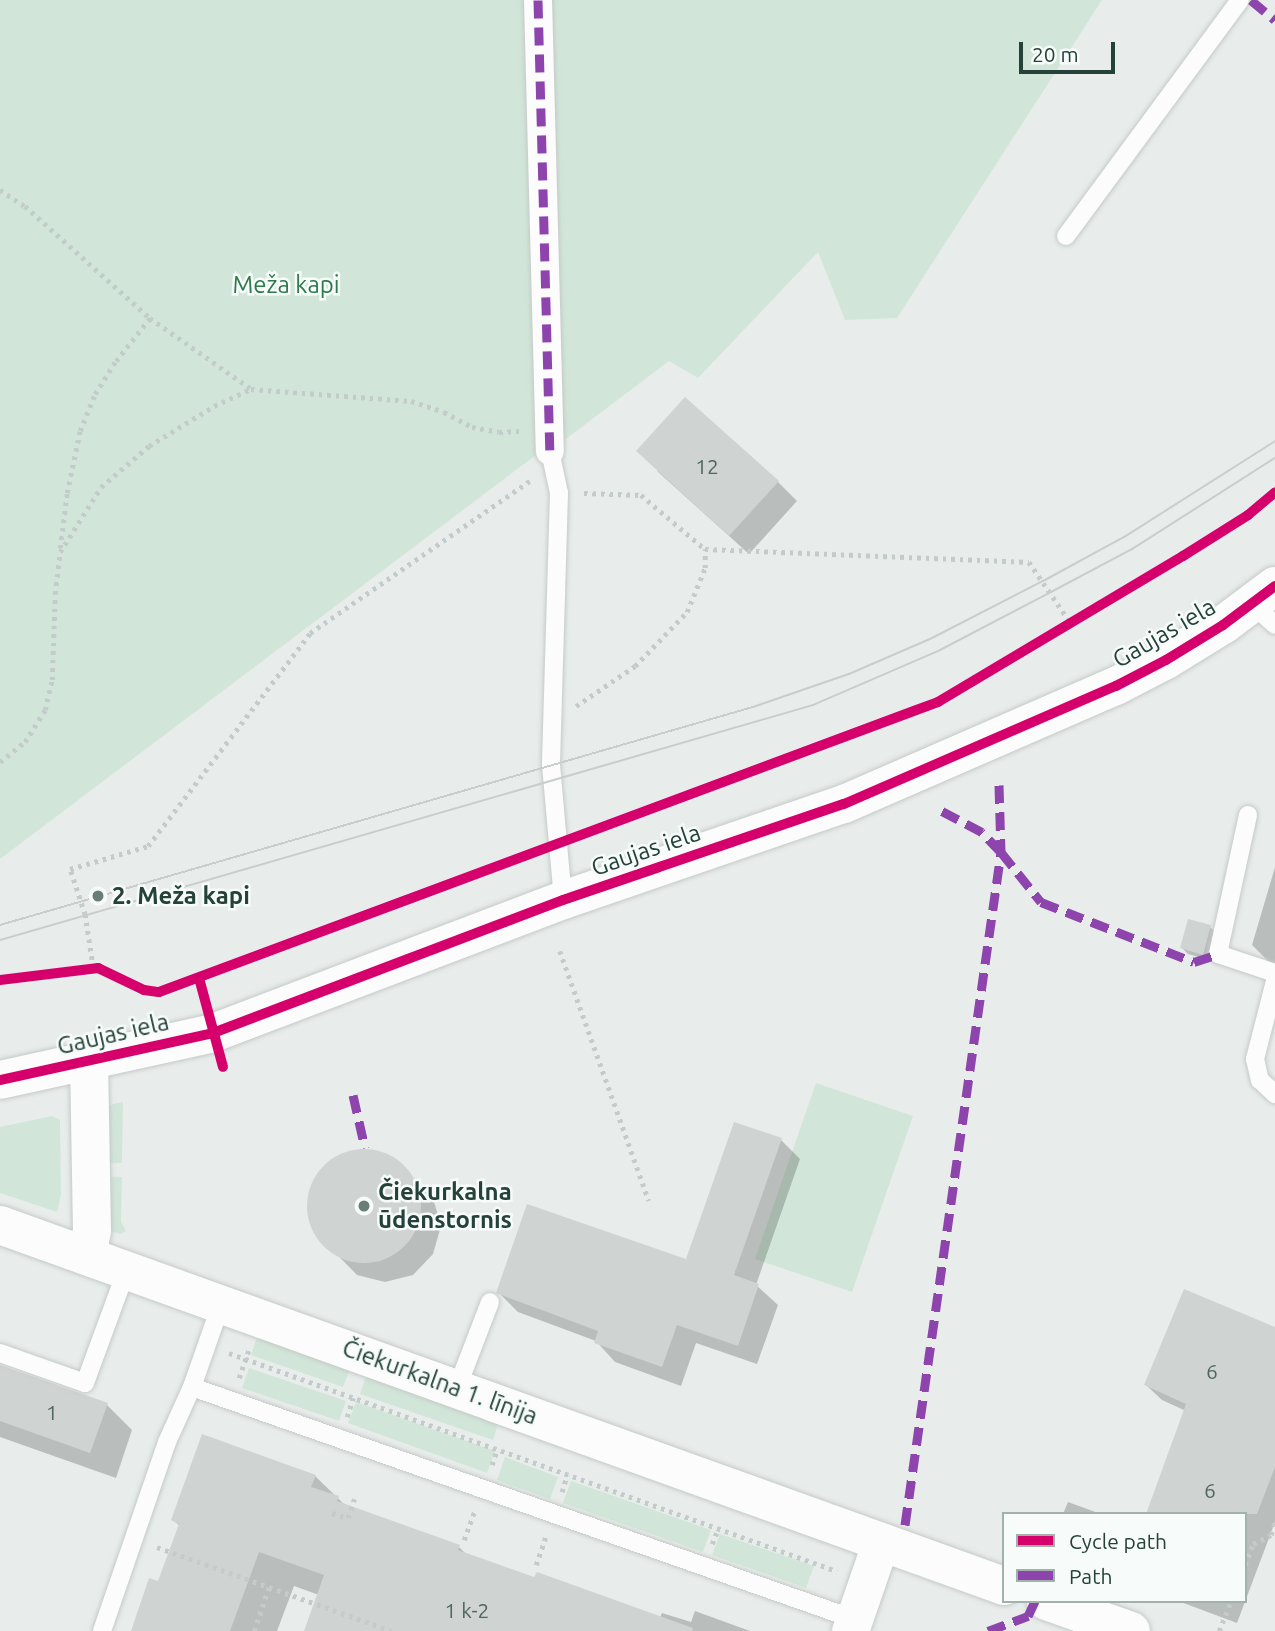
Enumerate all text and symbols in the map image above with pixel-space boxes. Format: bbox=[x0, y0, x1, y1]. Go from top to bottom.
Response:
scale bar bbox=[1023, 28, 1119, 72]
text: 20 m bbox=[1032, 42, 1079, 66]
park label: Meža kapi bbox=[232, 271, 340, 299]
house number: 12 bbox=[695, 453, 719, 479]
street label: Gaujas iela bbox=[1108, 592, 1220, 674]
street label: Gaujas iela bbox=[588, 818, 704, 882]
place label: 2. Meža kapi bbox=[112, 882, 250, 910]
marker: 2. Meža kapi bbox=[90, 888, 106, 904]
street label: Gaujas iela bbox=[54, 1007, 172, 1061]
place label: Čiekurkalna ūdenstornis bbox=[378, 1178, 512, 1234]
marker: Čiekurkalna ūdenstornis bbox=[356, 1198, 372, 1214]
street label: Čiekurkalna 1. līnija bbox=[338, 1333, 542, 1431]
house number: 6 bbox=[1206, 1358, 1218, 1384]
house number: 1 bbox=[46, 1399, 58, 1425]
house number: 6 bbox=[1204, 1477, 1216, 1503]
legend bbox=[1002, 1512, 1247, 1603]
text: Cycle path bbox=[1069, 1529, 1167, 1553]
text: Path bbox=[1069, 1564, 1112, 1588]
house number: 1 k-2 bbox=[445, 1597, 489, 1623]

